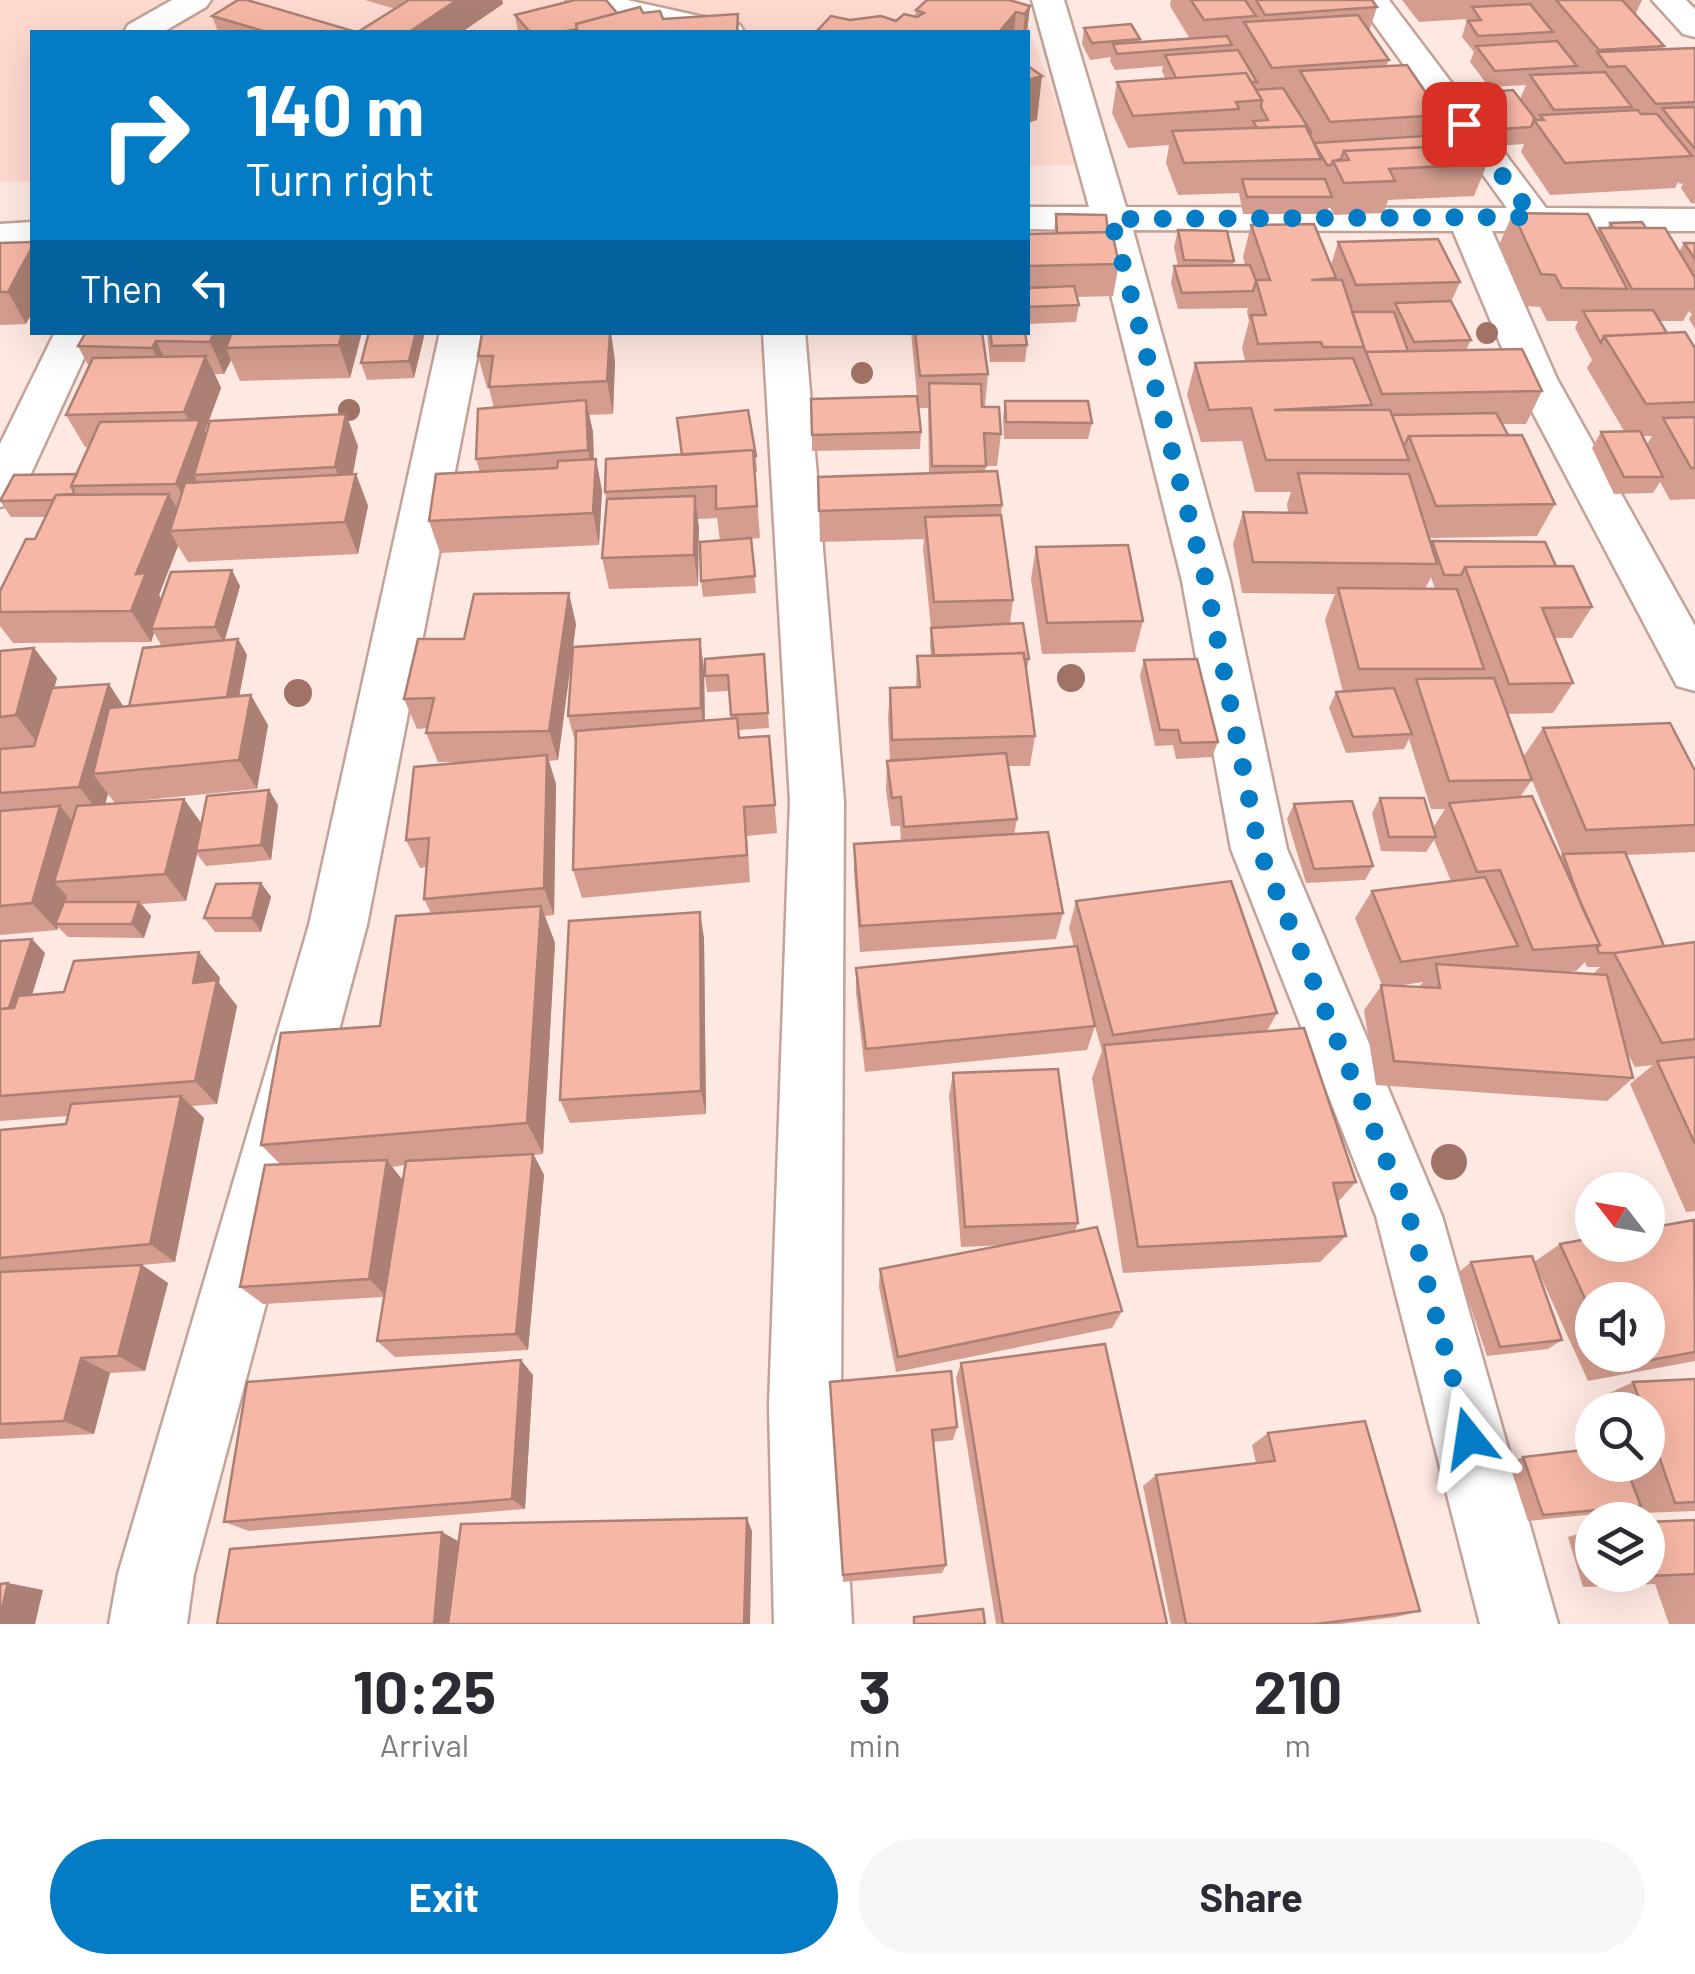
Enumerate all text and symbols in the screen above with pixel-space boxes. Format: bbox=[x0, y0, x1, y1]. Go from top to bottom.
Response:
text: 140 m bbox=[245, 66, 424, 150]
icon: right bbox=[80, 70, 210, 200]
pin bbox=[1422, 82, 1507, 167]
icon: arrive bbox=[1437, 97, 1492, 152]
text: Turn right bbox=[245, 151, 435, 205]
icon: left bbox=[183, 260, 238, 315]
text: Then bbox=[80, 265, 163, 311]
north arrow bbox=[1575, 1172, 1665, 1262]
map controls bbox=[1575, 1172, 1665, 1592]
button: sound bbox=[1575, 1282, 1665, 1372]
position arrow bbox=[1417, 1386, 1521, 1490]
button: search bbox=[1575, 1392, 1665, 1482]
button: layers bbox=[1575, 1502, 1665, 1592]
text: 10:25 bbox=[353, 1654, 496, 1726]
text: 3 bbox=[859, 1654, 891, 1726]
text: 210 bbox=[1254, 1654, 1342, 1726]
text: Arrival bbox=[380, 1725, 469, 1763]
text: min bbox=[849, 1725, 901, 1763]
text: m bbox=[1285, 1725, 1311, 1763]
button: Exit bbox=[50, 1839, 838, 1954]
button: Share bbox=[858, 1839, 1645, 1954]

